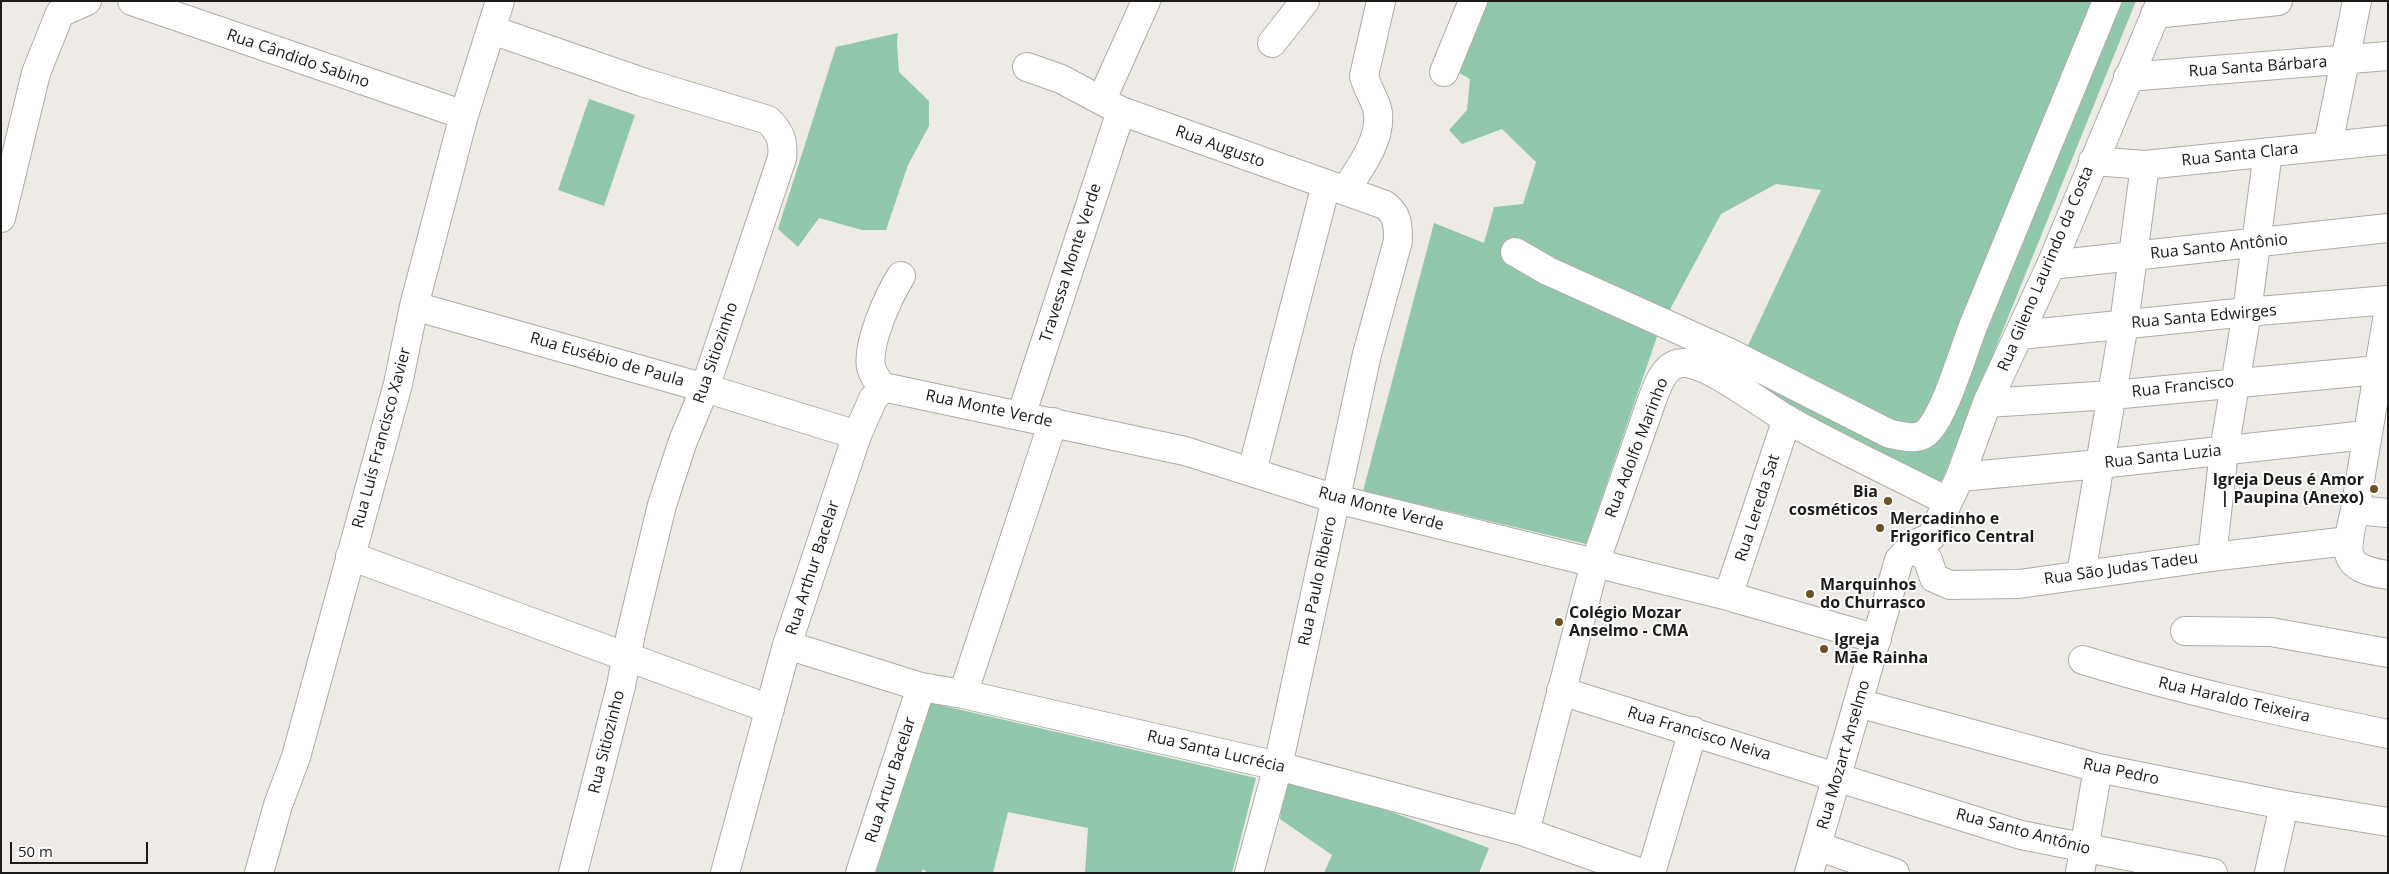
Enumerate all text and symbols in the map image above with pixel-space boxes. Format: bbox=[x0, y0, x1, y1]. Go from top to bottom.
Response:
street label: Rua Cândido Sabino bbox=[224, 26, 372, 92]
street label: Rua Santa Bárbara bbox=[2188, 53, 2328, 81]
street label: Rua Augusto bbox=[1172, 122, 1268, 172]
street label: Rua Santa Clara bbox=[2181, 139, 2299, 171]
street label: Rua Gileno Laurindo da Costa bbox=[1994, 164, 2098, 374]
street label: Travessa Monte Verde bbox=[1036, 181, 1106, 345]
street label: Rua Santo Antônio bbox=[2149, 230, 2289, 264]
street label: Rua Sitiozinho bbox=[690, 300, 742, 406]
street label: Rua Santa Edwirges bbox=[2130, 301, 2278, 333]
street label: Rua Eusébio de Paula bbox=[528, 329, 686, 391]
street label: Rua Luís Francisco Xavier bbox=[349, 345, 415, 531]
street label: Rua Francisco bbox=[2131, 372, 2235, 402]
street label: Rua Adolfo Marinho bbox=[1601, 375, 1673, 521]
street label: Rua Monte Verde bbox=[924, 386, 1054, 432]
street label: Rua Santa Luzia bbox=[2104, 441, 2222, 473]
street label: Rua Lereda Sat bbox=[1732, 452, 1784, 564]
place label: Igreja Deus é Amor | Paupina (Anexo) bbox=[2213, 470, 2364, 508]
place label: Bia cosméticos bbox=[1789, 482, 1878, 520]
street label: Rua Monte Verde bbox=[1316, 483, 1446, 535]
marker: Igreja Deus é Amor | Paupina (Anexo) bbox=[2368, 483, 2380, 495]
marker: Bia cosméticos bbox=[1882, 495, 1894, 507]
street label: Rua Arthur Bacelar bbox=[782, 498, 844, 638]
place label: Mercadinho e Frigorifico Central bbox=[1890, 509, 2034, 547]
street label: Rua Paulo Ribeiro bbox=[1295, 515, 1341, 647]
marker: Mercadinho e Frigorifico Central bbox=[1874, 522, 1886, 534]
street label: Rua São Judas Tadeu bbox=[2043, 549, 2199, 589]
place label: Marquinhos do Churrasco bbox=[1820, 575, 1926, 613]
marker: Marquinhos do Churrasco bbox=[1804, 588, 1816, 600]
place label: Colégio Mozar Anselmo - CMA bbox=[1569, 603, 1688, 641]
marker: Colégio Mozar Anselmo - CMA bbox=[1553, 616, 1565, 628]
place label: Igreja Mãe Rainha bbox=[1834, 630, 1928, 668]
marker: Igreja Mãe Rainha bbox=[1818, 643, 1830, 655]
street label: Rua Haraldo Teixeira bbox=[2156, 673, 2312, 727]
street label: Rua Mozart Anselmo bbox=[1813, 678, 1875, 832]
street label: Rua Sitiozinho bbox=[585, 688, 629, 796]
street label: Rua Francisco Neiva bbox=[1625, 703, 1773, 765]
street label: Rua Artur Bacelar bbox=[862, 715, 920, 845]
street label: Rua Santa Lucrécia bbox=[1145, 727, 1287, 777]
street label: Rua Pedro bbox=[2081, 755, 2161, 789]
street label: Rua Santo Antônio bbox=[1954, 805, 2092, 859]
scale bar bbox=[12, 832, 150, 864]
text: 50 m bbox=[18, 841, 53, 861]

